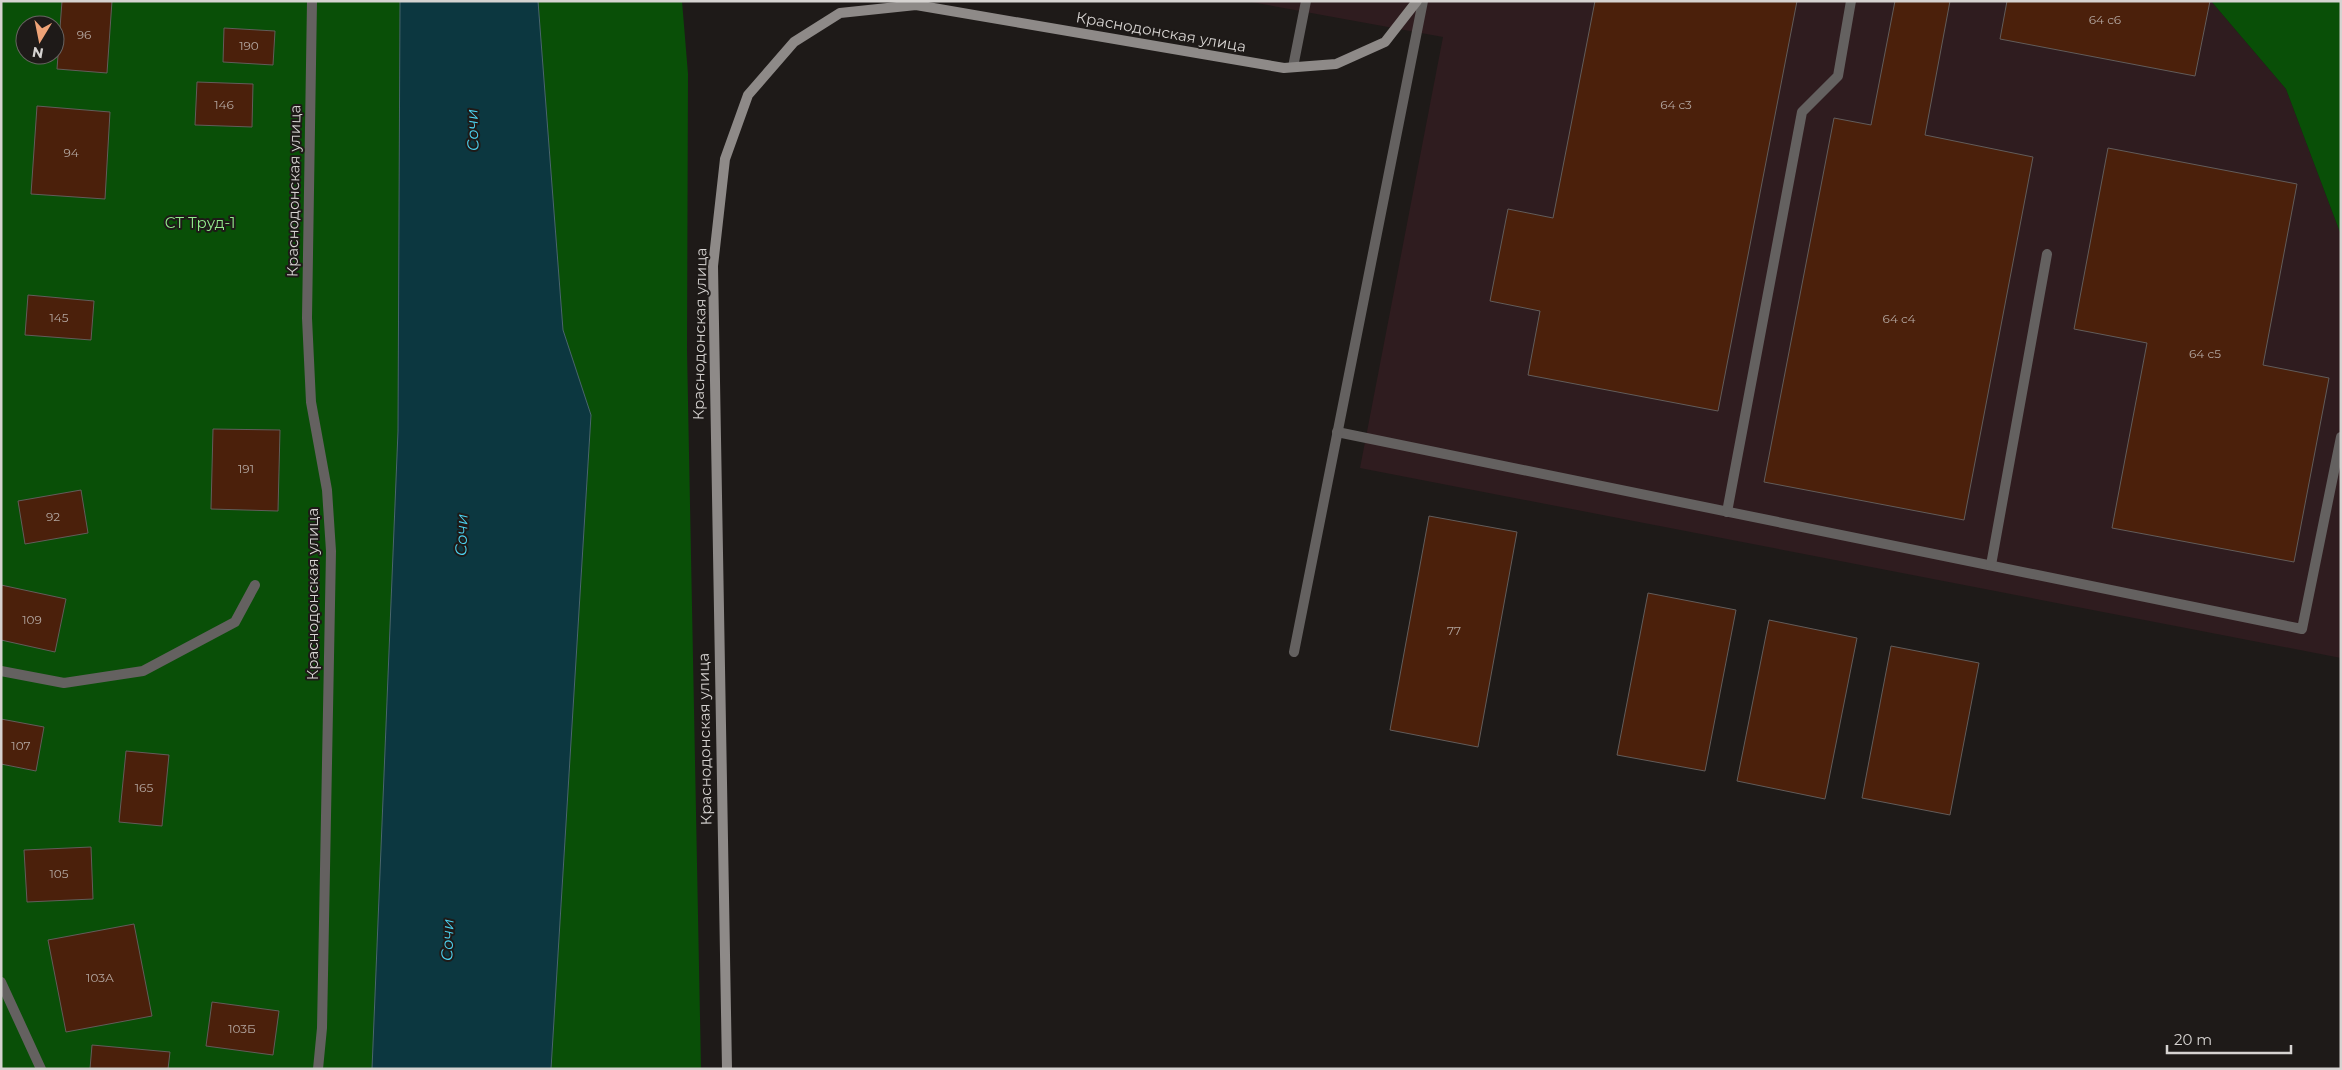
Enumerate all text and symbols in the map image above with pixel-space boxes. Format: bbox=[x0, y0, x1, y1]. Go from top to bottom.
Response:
street label: Краснодонская улица bbox=[1075, 7, 1248, 56]
house number: 64 с6 bbox=[2089, 12, 2121, 27]
north arrow bbox=[15, 15, 65, 65]
house number: 96 bbox=[77, 27, 91, 42]
house number: 190 bbox=[239, 38, 259, 53]
text: N bbox=[31, 43, 45, 63]
house number: 146 bbox=[214, 97, 234, 112]
house number: 64 с3 bbox=[1660, 97, 1692, 112]
street label: Краснодонская улица bbox=[282, 105, 305, 277]
water label: Сочи bbox=[462, 109, 483, 151]
house number: 94 bbox=[63, 145, 79, 160]
park label: СТ Труд-1 bbox=[165, 213, 235, 232]
street label: Краснодонская улица bbox=[688, 248, 711, 420]
house number: 145 bbox=[49, 310, 69, 325]
house number: 64 с4 bbox=[1883, 311, 1915, 326]
house number: 64 с5 bbox=[2189, 346, 2221, 361]
house number: 191 bbox=[238, 461, 254, 476]
street label: Краснодонская улица bbox=[303, 508, 322, 680]
house number: 92 bbox=[46, 509, 60, 524]
water label: Сочи bbox=[451, 514, 472, 556]
house number: 109 bbox=[22, 612, 42, 627]
house number: 77 bbox=[1447, 623, 1461, 638]
street label: Краснодонская улица bbox=[693, 653, 716, 825]
house number: 107 bbox=[11, 738, 31, 753]
house number: 165 bbox=[135, 780, 153, 795]
house number: 105 bbox=[49, 866, 69, 881]
water label: Сочи bbox=[437, 919, 458, 961]
house number: 103А bbox=[86, 970, 114, 985]
house number: 103Б bbox=[228, 1021, 256, 1036]
scale bar bbox=[2167, 1022, 2291, 1054]
text: 20 m bbox=[2174, 1030, 2212, 1049]

